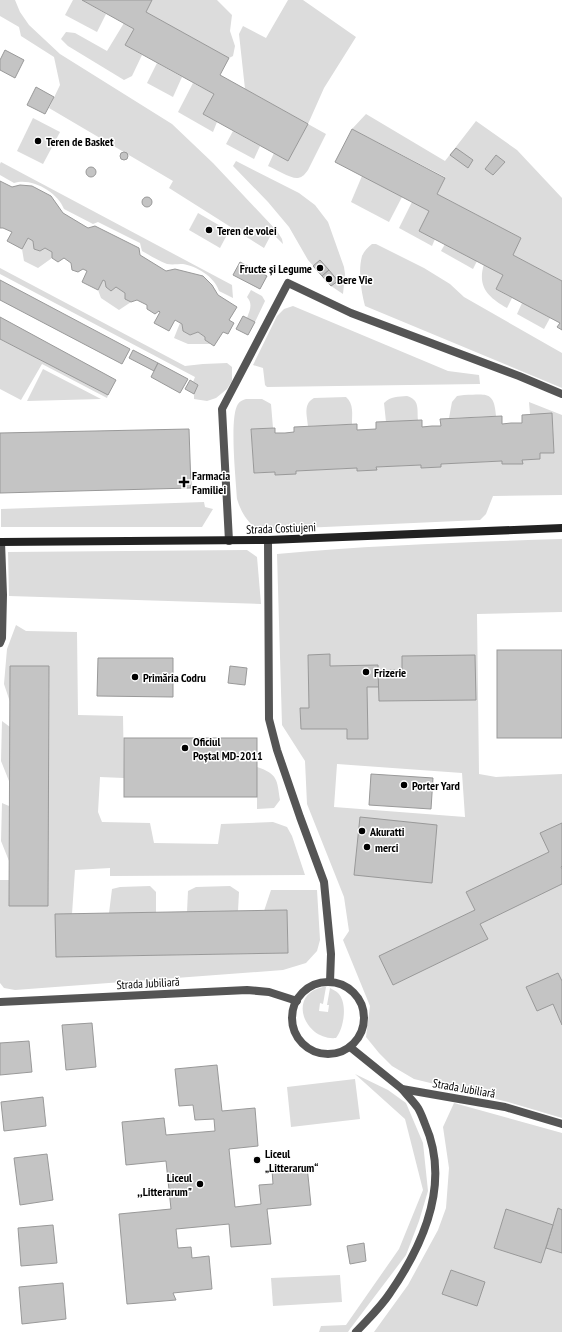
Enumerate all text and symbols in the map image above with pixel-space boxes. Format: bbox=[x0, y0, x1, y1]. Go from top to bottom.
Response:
place label: Teren de Basket bbox=[46, 134, 114, 149]
marker: Teren de Basket bbox=[33, 136, 43, 146]
place label: Teren de volei bbox=[217, 223, 277, 238]
marker: Teren de volei bbox=[204, 225, 214, 235]
place label: Fructe și Legume bbox=[240, 261, 312, 276]
marker: Fructe și Legume bbox=[315, 263, 325, 273]
place label: Bere Vie bbox=[337, 272, 373, 287]
marker: Bere Vie bbox=[324, 274, 334, 284]
place label: Farmacia Familiei bbox=[192, 468, 230, 497]
marker: Farmacia Familiei bbox=[179, 477, 189, 487]
street label: Strada Costiujeni bbox=[246, 519, 316, 537]
place label: Frizerie bbox=[374, 665, 406, 680]
marker: Frizerie bbox=[361, 667, 371, 677]
place label: Primăria Codru bbox=[143, 670, 206, 685]
marker: Primăria Codru bbox=[130, 672, 140, 682]
place label: Oficiul Poștal MD-2011 bbox=[193, 734, 263, 763]
marker: Oficiul Poștal MD-2011 bbox=[180, 743, 190, 753]
place label: Porter Yard bbox=[412, 778, 460, 793]
marker: Porter Yard bbox=[399, 780, 409, 790]
place label: Akuratti bbox=[369, 824, 405, 839]
marker: Akuratti bbox=[357, 826, 367, 836]
place label: merci bbox=[375, 840, 399, 855]
marker: merci bbox=[362, 842, 372, 852]
street label: Strada Jubiliară bbox=[116, 974, 180, 992]
street label: Strada Jubiliară bbox=[432, 1075, 497, 1101]
place label: Liceul „Litterarum“ bbox=[265, 1146, 318, 1175]
marker: Liceul „Litterarum“ bbox=[252, 1155, 262, 1165]
place label: Liceul ,,Litterarum" bbox=[137, 1170, 192, 1199]
marker: Liceul ,,Litterarum" bbox=[195, 1179, 205, 1189]

